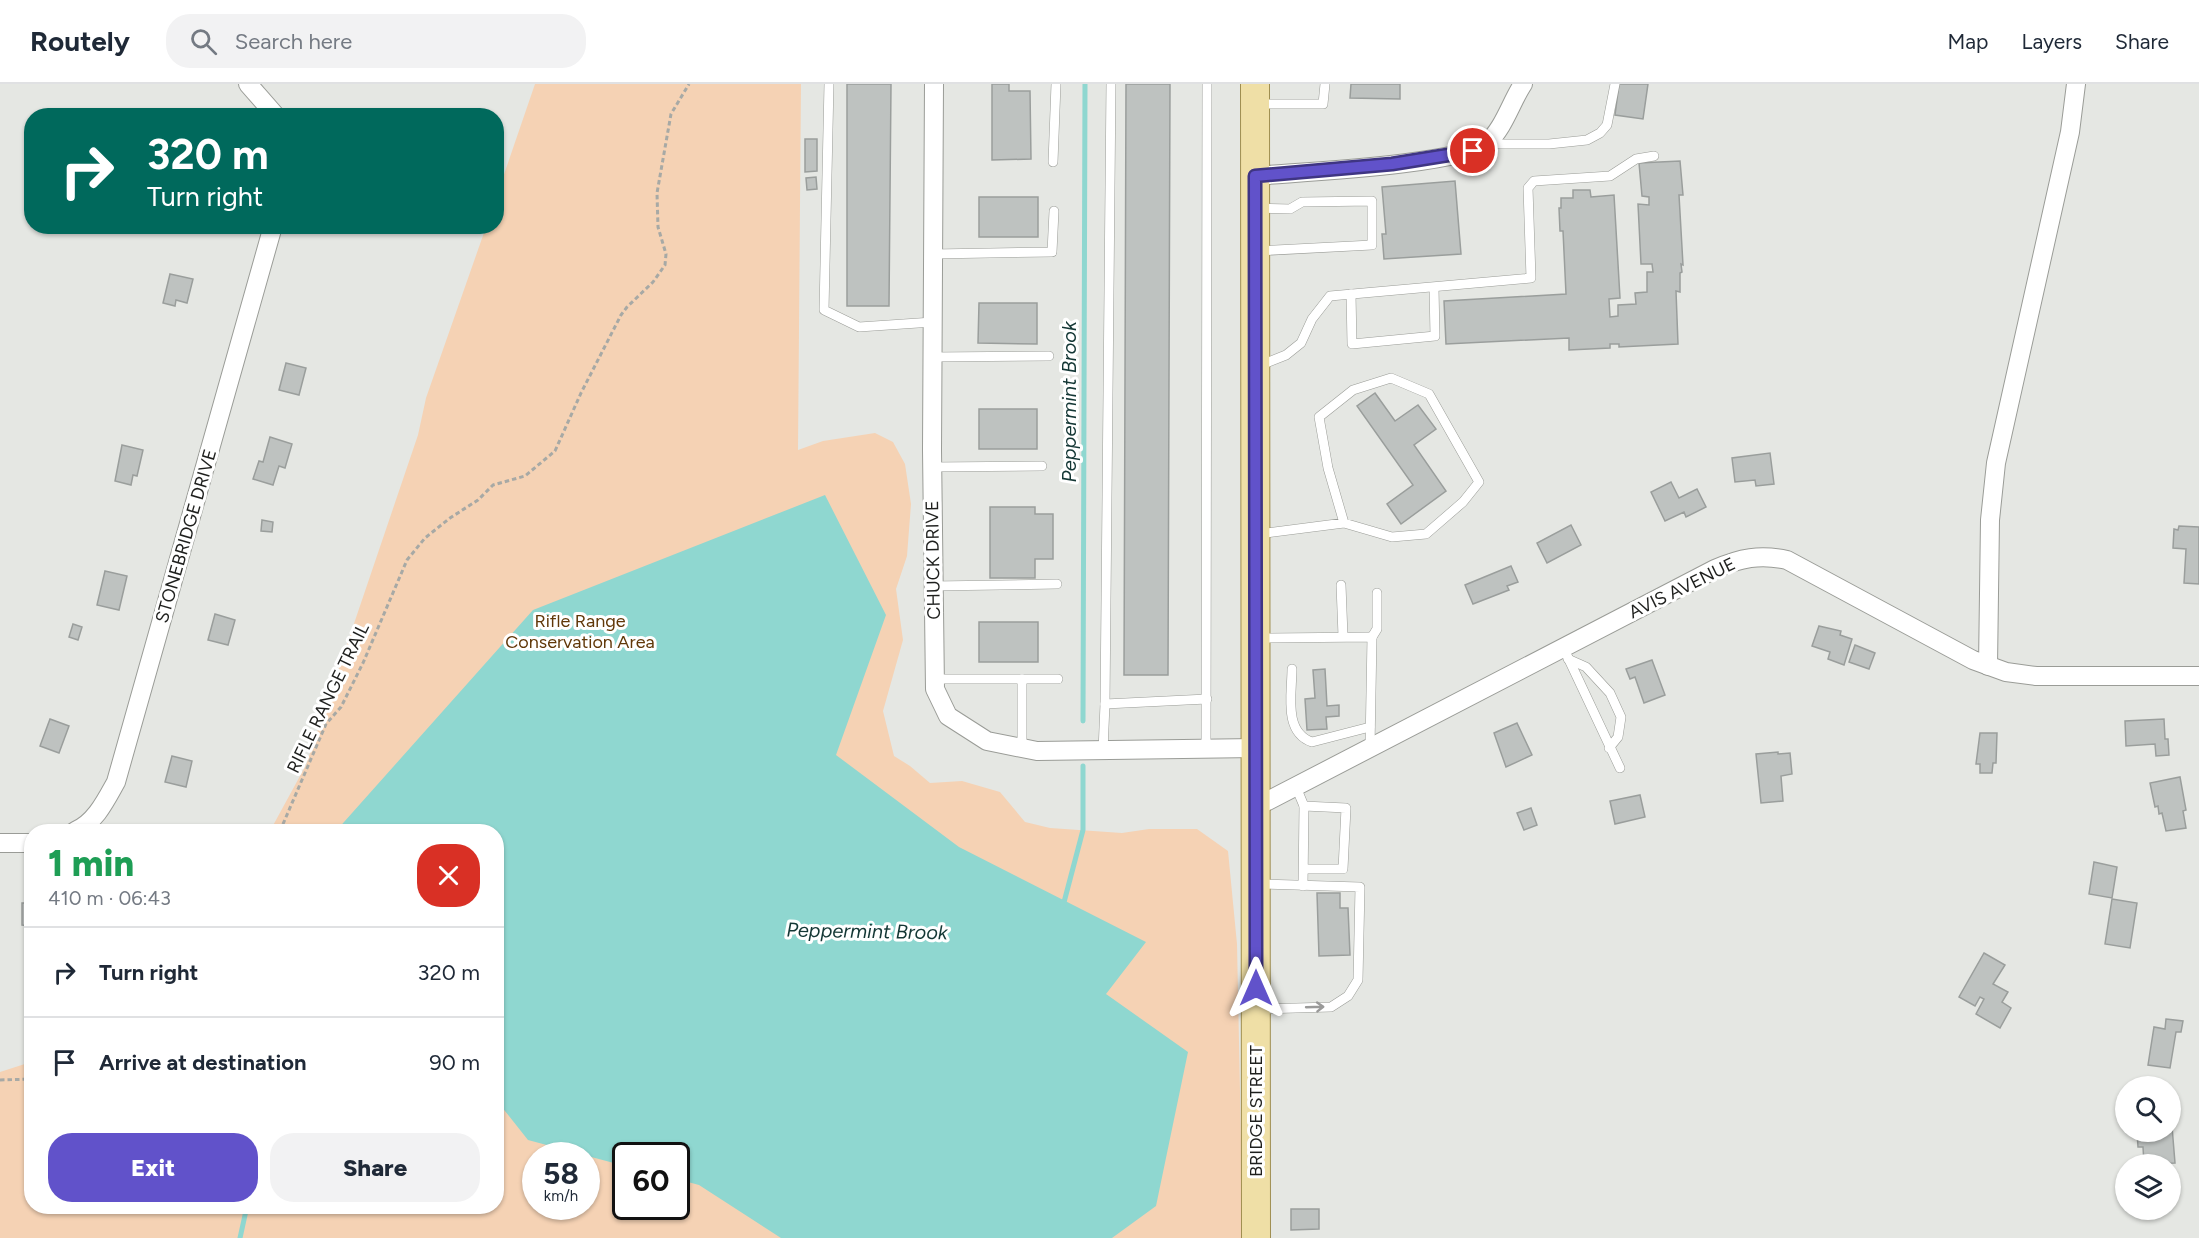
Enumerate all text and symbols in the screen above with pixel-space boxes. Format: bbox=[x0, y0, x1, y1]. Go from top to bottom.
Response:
search box bbox=[166, 14, 586, 68]
text: Routely bbox=[30, 24, 130, 58]
icon: search bbox=[187, 25, 220, 58]
text: Search here bbox=[235, 28, 352, 55]
text: Map bbox=[1948, 29, 1988, 54]
text: Layers bbox=[2021, 29, 2082, 54]
text: Share bbox=[2115, 29, 2169, 54]
pin bbox=[1447, 125, 1498, 176]
text: 320 m bbox=[147, 129, 269, 180]
icon: right bbox=[48, 132, 126, 210]
icon: arrive bbox=[1456, 134, 1489, 167]
text: Turn right bbox=[147, 180, 263, 213]
water label: Peppermint Brook bbox=[1057, 320, 1081, 483]
street label: STONEBRIDGE DRIVE bbox=[151, 447, 221, 625]
street label: CHUCK DRIVE bbox=[921, 500, 945, 620]
street label: AVIS AVENUE bbox=[1625, 553, 1739, 623]
park label: Rifle Range Conservation Area bbox=[505, 610, 655, 653]
street label: RIFLE RANGE TRAIL bbox=[282, 619, 374, 777]
text: 1 min bbox=[48, 842, 134, 885]
button: close bbox=[417, 844, 480, 907]
text: 410 m · 06:43 bbox=[48, 886, 171, 910]
water label: Peppermint Brook bbox=[786, 918, 949, 944]
icon: right bbox=[48, 956, 81, 989]
position arrow bbox=[1224, 956, 1288, 1020]
text: Turn right bbox=[99, 959, 198, 986]
text: 320 m bbox=[417, 959, 480, 986]
one-way arrow bbox=[1304, 1001, 1324, 1013]
street label: BRIDGE STREET bbox=[1245, 1045, 1267, 1177]
icon: arrive bbox=[48, 1046, 81, 1079]
text: Arrive at destination bbox=[99, 1049, 307, 1076]
text: 90 m bbox=[429, 1049, 480, 1076]
map controls bbox=[2115, 1076, 2181, 1220]
button: search bbox=[2115, 1076, 2181, 1142]
button: Exit bbox=[48, 1133, 258, 1202]
button: Share bbox=[270, 1133, 480, 1202]
speed limit sign: 60 bbox=[612, 1142, 690, 1220]
button: layers bbox=[2115, 1154, 2181, 1220]
text: 58 bbox=[543, 1155, 579, 1192]
text: km/h bbox=[544, 1187, 578, 1205]

